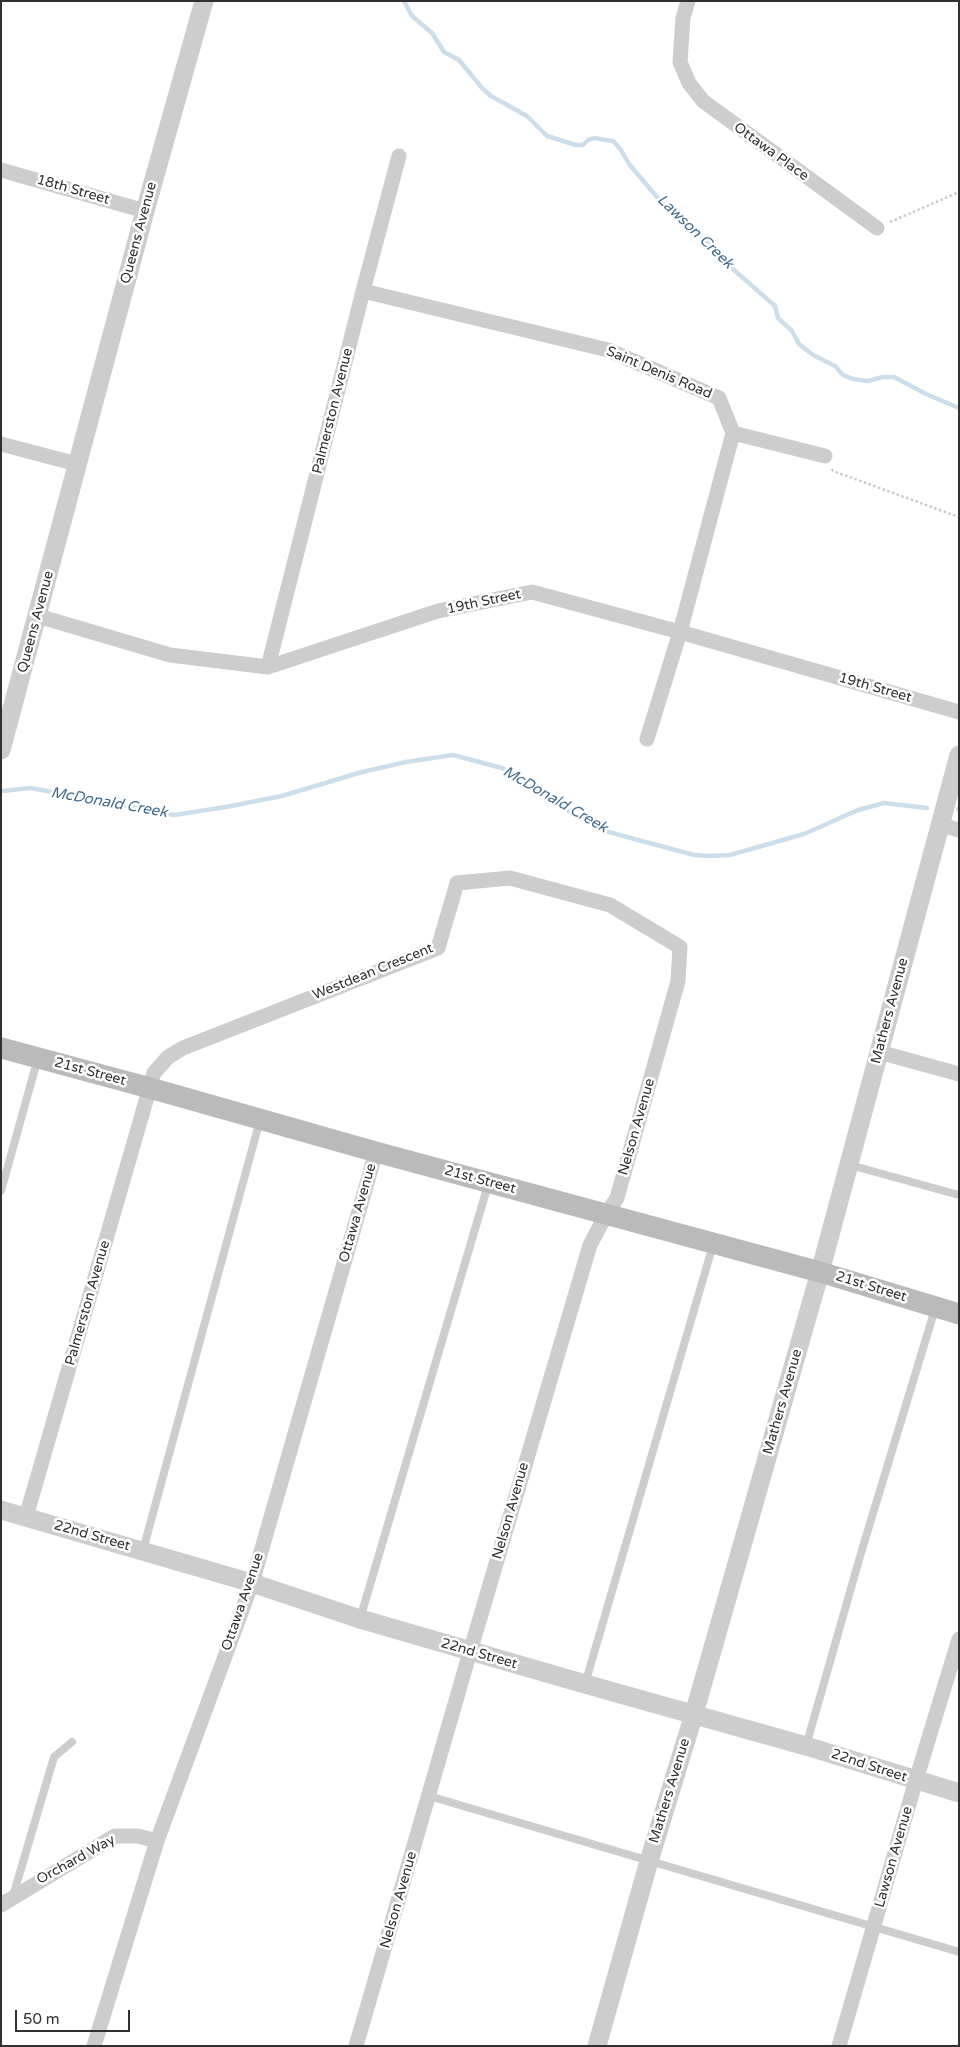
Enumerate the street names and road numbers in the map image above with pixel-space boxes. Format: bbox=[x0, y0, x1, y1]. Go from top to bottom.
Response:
street label: Ottawa Place bbox=[730, 119, 812, 185]
street label: 18th Street bbox=[35, 172, 111, 208]
street label: Queens Avenue bbox=[117, 180, 161, 286]
street label: Saint Denis Road bbox=[604, 343, 714, 403]
street label: Palmerston Avenue bbox=[309, 346, 357, 476]
street label: Queens Avenue bbox=[14, 569, 58, 675]
street label: 19th Street bbox=[446, 586, 522, 618]
street label: 19th Street bbox=[837, 670, 913, 706]
street label: Westdean Crescent bbox=[310, 940, 436, 1004]
street label: Mathers Avenue bbox=[868, 956, 912, 1066]
street label: 21st Street bbox=[52, 1054, 128, 1090]
street label: Nelson Avenue bbox=[615, 1077, 659, 1177]
street label: Ottawa Avenue bbox=[336, 1161, 380, 1265]
street label: 21st Street bbox=[442, 1162, 518, 1198]
street label: Palmerston Avenue bbox=[62, 1239, 114, 1367]
street label: 21st Street bbox=[834, 1268, 908, 1306]
street label: Mathers Avenue bbox=[760, 1347, 806, 1457]
street label: Nelson Avenue bbox=[489, 1461, 533, 1561]
street label: 22nd Street bbox=[52, 1517, 132, 1555]
street label: Ottawa Avenue bbox=[218, 1551, 268, 1653]
street label: 22nd Street bbox=[439, 1635, 519, 1673]
street label: Mathers Avenue bbox=[646, 1736, 694, 1846]
street label: 22nd Street bbox=[829, 1746, 909, 1786]
street label: Lawson Avenue bbox=[872, 1805, 916, 1909]
street label: Orchard Way bbox=[34, 1832, 118, 1888]
street label: Nelson Avenue bbox=[377, 1850, 421, 1950]

